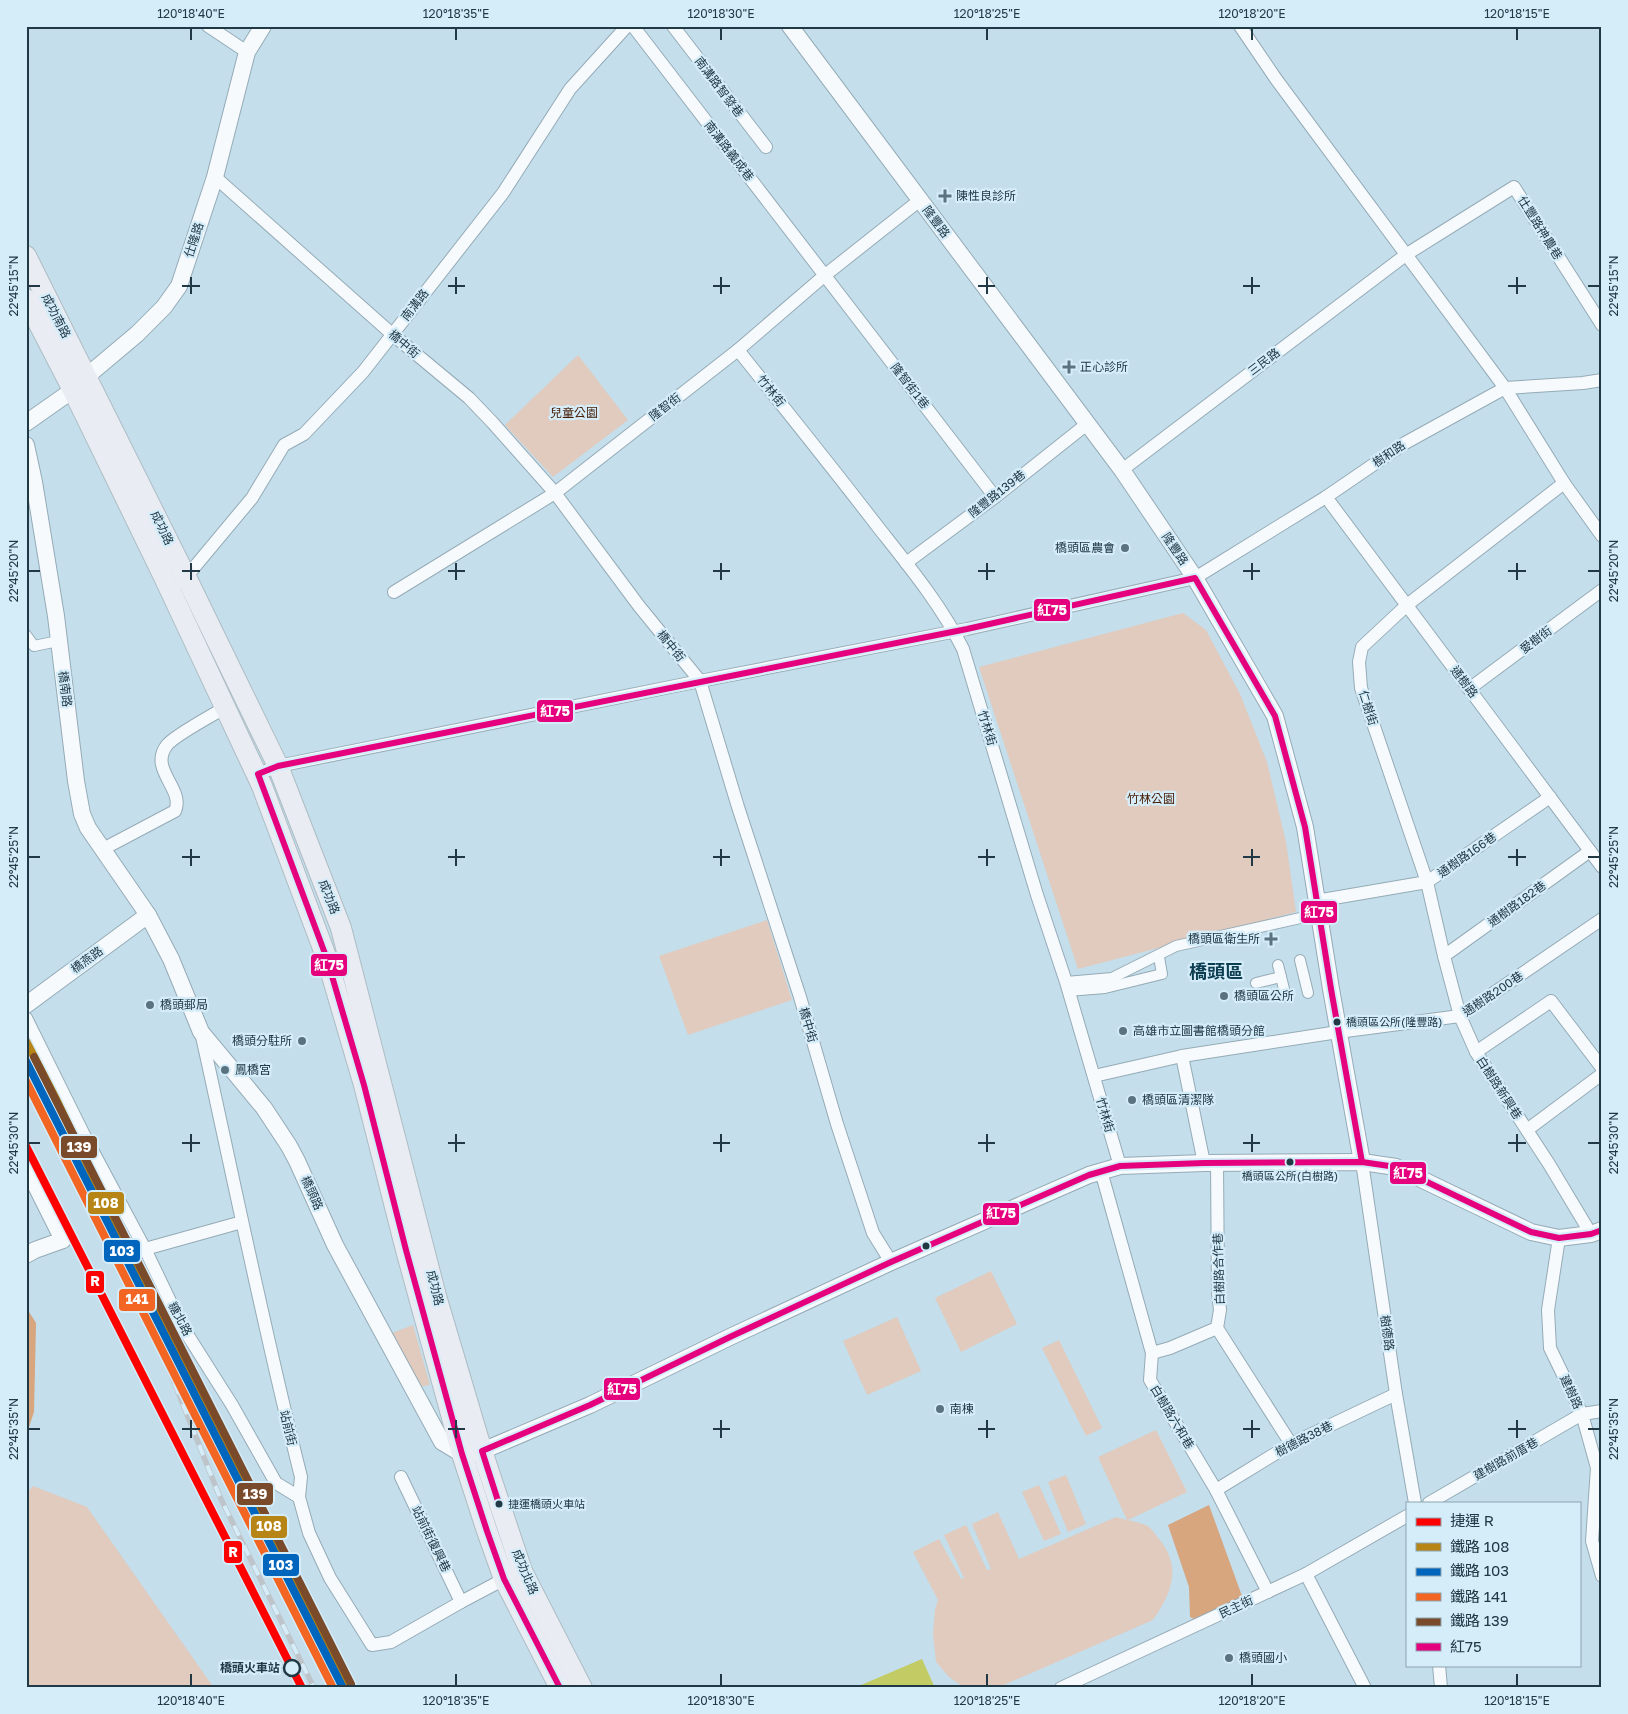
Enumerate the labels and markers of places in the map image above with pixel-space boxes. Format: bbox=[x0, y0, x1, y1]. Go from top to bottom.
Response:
place label: 陳性良診所 bbox=[956, 188, 1016, 203]
marker: 陳性良診所 bbox=[938, 189, 952, 203]
place label: 正心診所 bbox=[1080, 359, 1128, 374]
marker: 正心診所 bbox=[1062, 360, 1076, 374]
place label: 橋頭區農會 bbox=[1055, 540, 1115, 555]
marker: 橋頭區農會 bbox=[1119, 542, 1131, 554]
place label: 橋頭區衛生所 bbox=[1188, 931, 1260, 946]
marker: 橋頭區衛生所 bbox=[1264, 932, 1278, 946]
place label: 橋頭區公所 bbox=[1234, 988, 1294, 1003]
marker: 橋頭區公所 bbox=[1218, 990, 1230, 1002]
place label: 橋頭郵局 bbox=[160, 997, 208, 1012]
marker: 橋頭郵局 bbox=[144, 999, 156, 1011]
place label: 橋頭區公所(隆豐路) bbox=[1346, 1015, 1442, 1028]
marker: 橋頭區公所(隆豐路) bbox=[1332, 1017, 1342, 1027]
place label: 高雄市立圖書館橋頭分館 bbox=[1133, 1023, 1265, 1038]
marker: 高雄市立圖書館橋頭分館 bbox=[1117, 1025, 1129, 1037]
place label: 橋頭分駐所 bbox=[232, 1033, 292, 1048]
marker: 橋頭分駐所 bbox=[296, 1035, 308, 1047]
place label: 鳳橋宮 bbox=[235, 1062, 271, 1077]
marker: 鳳橋宮 bbox=[219, 1064, 231, 1076]
place label: 橋頭區清潔隊 bbox=[1142, 1092, 1214, 1107]
marker: 橋頭區清潔隊 bbox=[1126, 1094, 1138, 1106]
marker: 橋頭區公所(白樹路) bbox=[1285, 1157, 1295, 1167]
place label: 橋頭區公所(白樹路) bbox=[1242, 1169, 1338, 1182]
unlabelled marker bbox=[921, 1241, 931, 1251]
place label: 南棟 bbox=[950, 1401, 974, 1416]
marker: 南棟 bbox=[934, 1403, 946, 1415]
place label: 捷運橋頭火車站 bbox=[508, 1497, 585, 1510]
marker: 捷運橋頭火車站 bbox=[494, 1499, 504, 1509]
place label: 橋頭國小 bbox=[1239, 1650, 1287, 1665]
marker: 橋頭國小 bbox=[1223, 1652, 1235, 1664]
marker: 橋頭火車站 bbox=[283, 1659, 301, 1677]
place label: 橋頭火車站 bbox=[220, 1660, 280, 1675]

